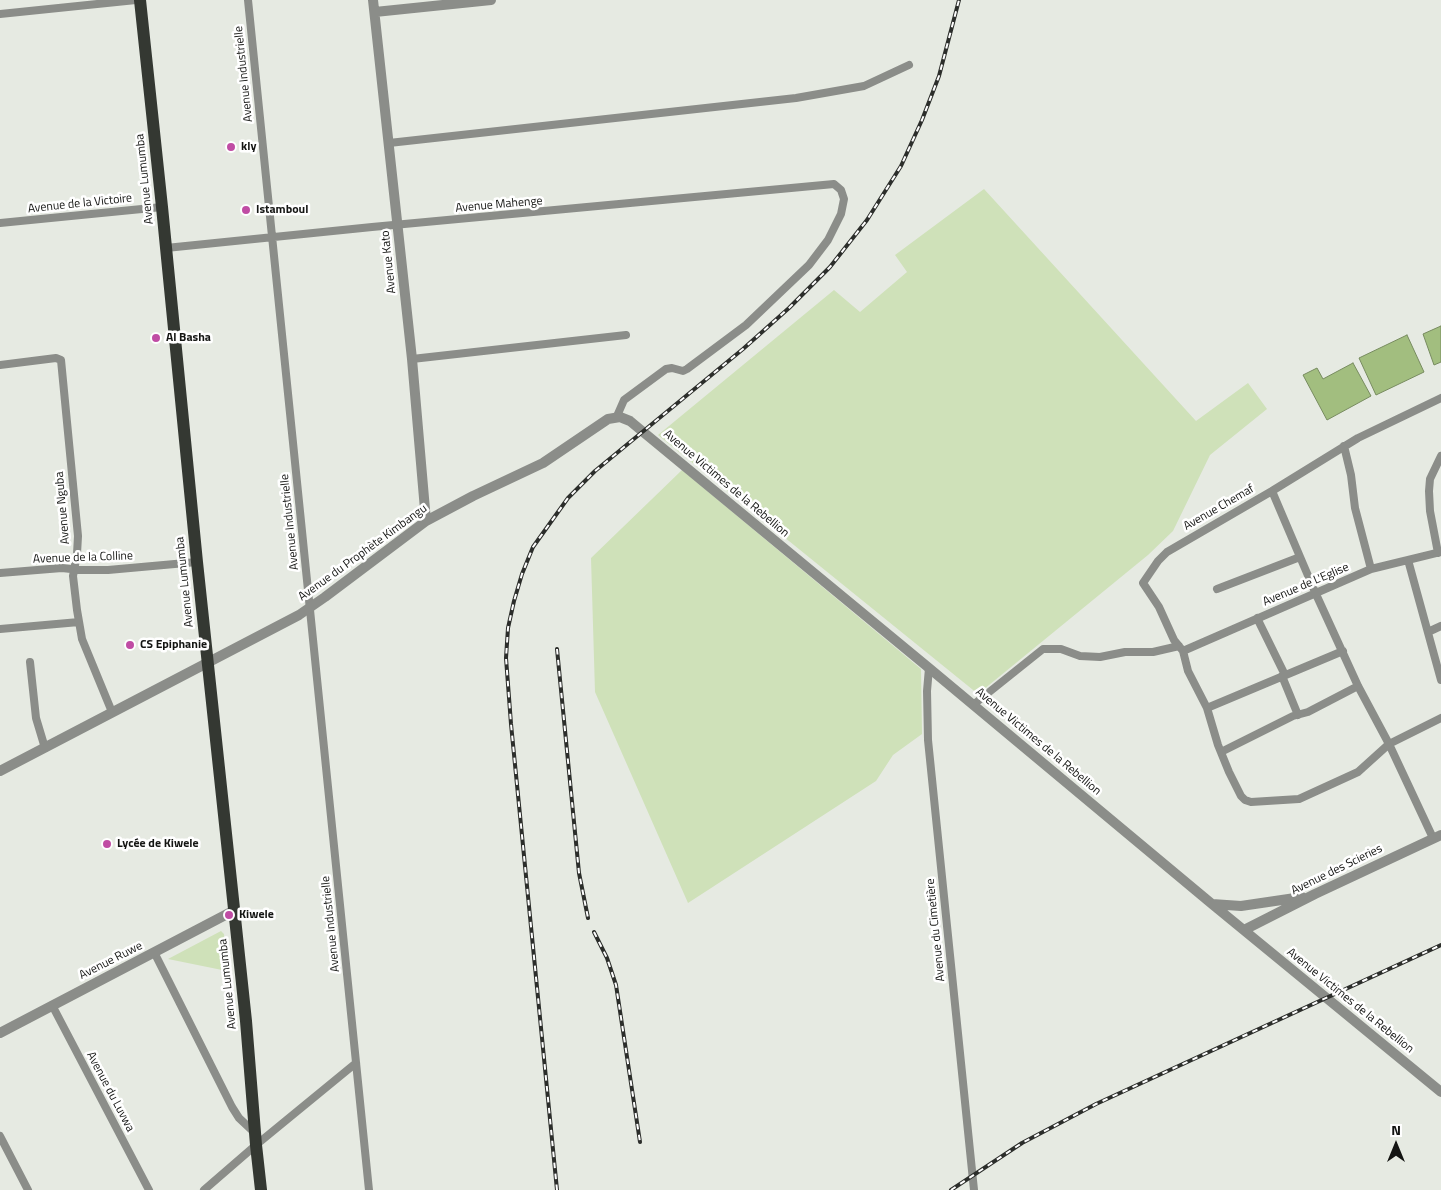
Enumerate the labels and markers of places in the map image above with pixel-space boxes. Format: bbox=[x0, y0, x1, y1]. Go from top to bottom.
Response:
place label: kly bbox=[241, 140, 256, 154]
marker: kly bbox=[225, 141, 237, 153]
place label: Istamboul bbox=[256, 203, 308, 217]
marker: Istamboul bbox=[240, 204, 252, 216]
place label: Al Basha bbox=[166, 331, 211, 345]
marker: Al Basha bbox=[150, 332, 162, 344]
place label: CS Epiphanie bbox=[140, 638, 207, 652]
marker: CS Epiphanie bbox=[124, 639, 136, 651]
place label: Lycée de Kiwele bbox=[117, 837, 199, 851]
marker: Lycée de Kiwele bbox=[101, 838, 113, 850]
place label: Kiwele bbox=[239, 908, 274, 922]
marker: Kiwele bbox=[223, 909, 235, 921]

